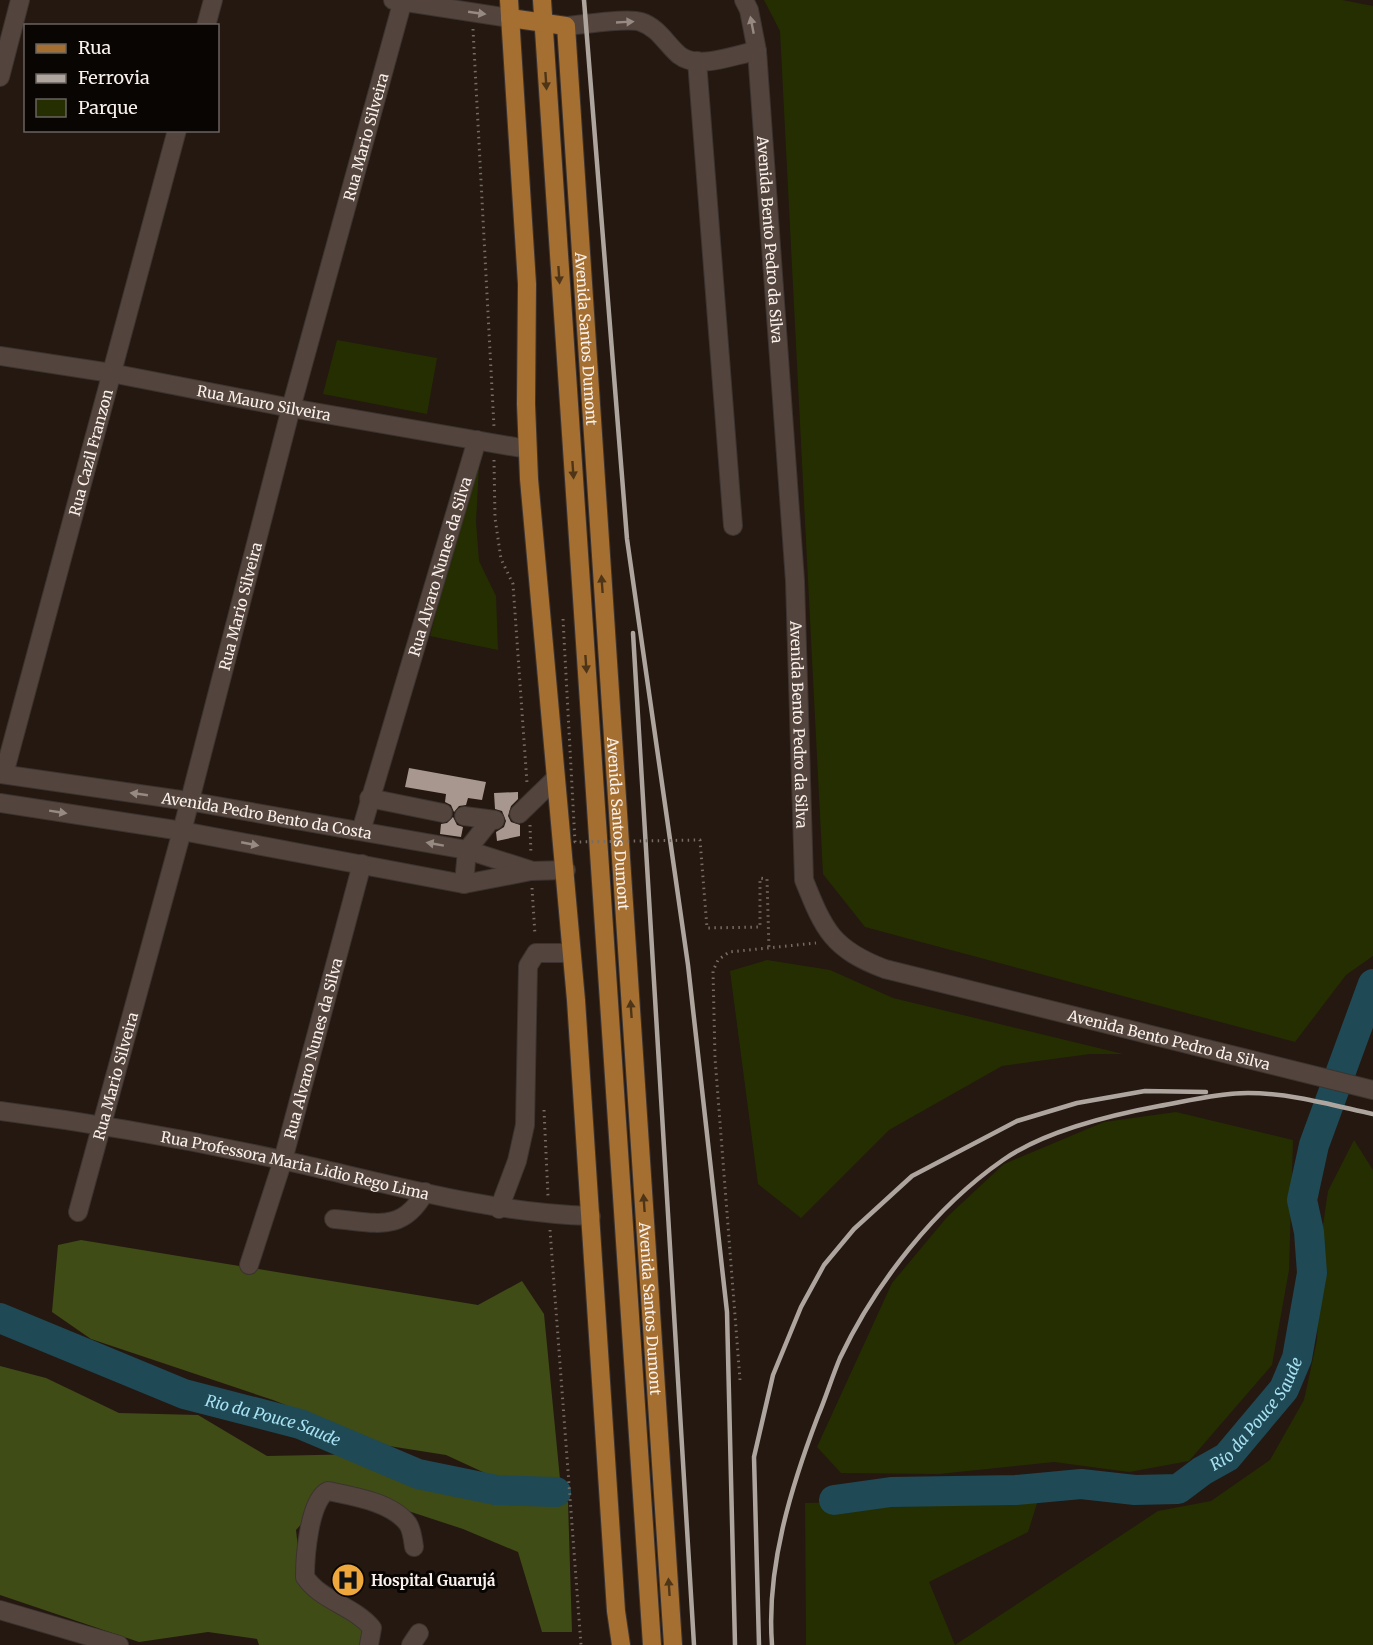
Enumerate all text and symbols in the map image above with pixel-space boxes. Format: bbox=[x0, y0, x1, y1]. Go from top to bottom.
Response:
one-way arrow bbox=[468, 9, 487, 18]
one-way arrow bbox=[747, 15, 756, 34]
one-way arrow bbox=[615, 17, 634, 26]
legend bbox=[24, 24, 219, 132]
text: Rua bbox=[78, 36, 112, 59]
text: Ferrovia bbox=[78, 66, 150, 89]
street label: Rua Mario Silveira bbox=[339, 71, 392, 203]
one-way arrow bbox=[542, 71, 551, 90]
text: Parque bbox=[78, 96, 138, 119]
street label: Avenida Bento Pedro da Silva bbox=[754, 134, 787, 344]
street label: Avenida Santos Dumont bbox=[571, 251, 602, 426]
one-way arrow bbox=[555, 266, 564, 285]
street label: Rua Mauro Silveira bbox=[195, 380, 332, 424]
street label: Rua Cazil Franzon bbox=[64, 387, 117, 518]
one-way arrow bbox=[568, 460, 577, 479]
street label: Rua Alvaro Nunes da Silva bbox=[404, 474, 475, 658]
street label: Rua Mario Silveira bbox=[214, 540, 266, 672]
one-way arrow bbox=[597, 574, 607, 593]
street label: Avenida Bento Pedro da Silva bbox=[787, 620, 812, 829]
one-way arrow bbox=[581, 655, 590, 674]
street label: Avenida Santos Dumont bbox=[603, 735, 634, 911]
street label: Avenida Pedro Bento da Costa bbox=[159, 788, 373, 843]
one-way arrow bbox=[129, 790, 148, 799]
one-way arrow bbox=[48, 807, 67, 816]
one-way arrow bbox=[241, 839, 260, 848]
one-way arrow bbox=[425, 839, 444, 848]
street label: Rua Alvaro Nunes da Silva bbox=[280, 956, 346, 1141]
one-way arrow bbox=[627, 999, 636, 1018]
street label: Avenida Bento Pedro da Silva bbox=[1065, 1005, 1272, 1074]
street label: Rua Mario Silveira bbox=[89, 1010, 142, 1142]
street label: Rua Professora Maria Lidio Rego Lima bbox=[159, 1127, 431, 1203]
one-way arrow bbox=[640, 1194, 649, 1213]
street label: Avenida Santos Dumont bbox=[636, 1220, 666, 1396]
water label: Rio da Pouce Saude bbox=[1206, 1354, 1306, 1475]
water label: Rio da Pouce Saude bbox=[203, 1390, 344, 1450]
hospital icon: Hospital Guarujá bbox=[330, 1562, 366, 1598]
place label: Hospital Guarujá bbox=[371, 1571, 496, 1590]
one-way arrow bbox=[665, 1577, 674, 1596]

